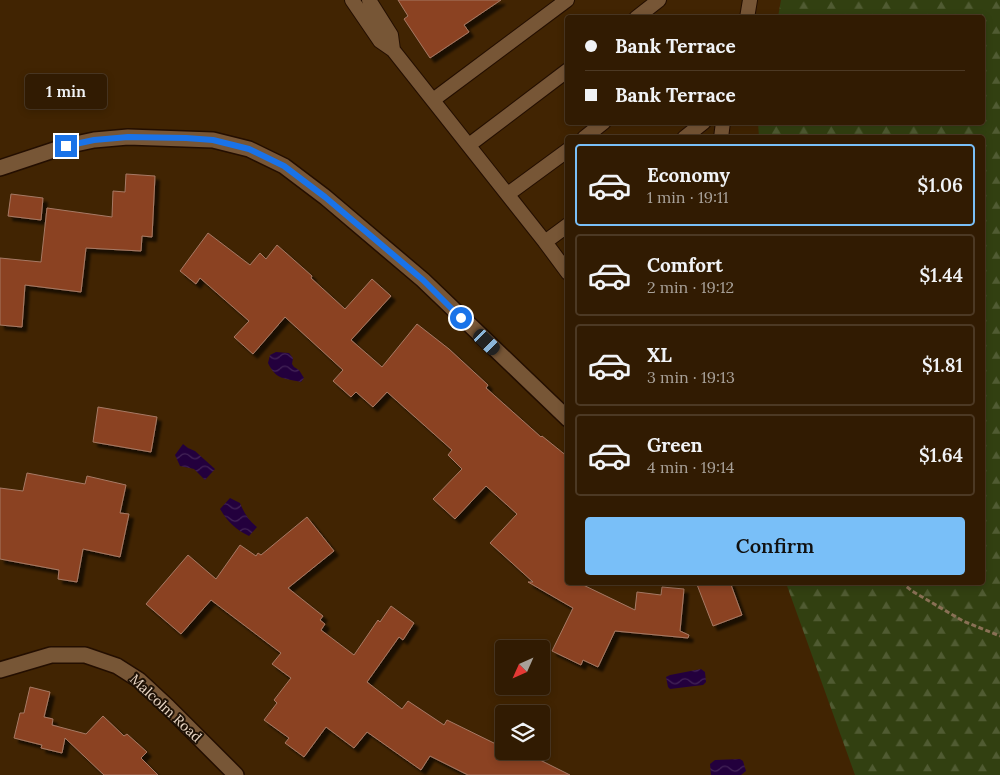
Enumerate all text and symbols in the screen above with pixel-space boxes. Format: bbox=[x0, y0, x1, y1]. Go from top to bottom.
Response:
text: Bank Terrace bbox=[615, 34, 736, 58]
callout: 1 min bbox=[25, 74, 107, 108]
text: 1 min bbox=[46, 81, 86, 101]
text: Bank Terrace bbox=[615, 83, 736, 107]
route end bbox=[55, 135, 77, 157]
icon: car bbox=[587, 163, 632, 208]
text: Economy bbox=[647, 163, 730, 187]
text: $1.06 bbox=[918, 173, 963, 197]
text: 1 min · 19:11 bbox=[647, 187, 729, 207]
icon: car bbox=[587, 253, 632, 298]
text: Comfort bbox=[647, 253, 723, 277]
text: $1.44 bbox=[919, 263, 963, 287]
text: 2 min · 19:12 bbox=[647, 277, 734, 297]
route start bbox=[450, 307, 472, 329]
car bbox=[470, 326, 503, 358]
icon: car bbox=[587, 343, 632, 388]
text: XL bbox=[647, 343, 672, 367]
text: $1.81 bbox=[922, 353, 963, 377]
text: 3 min · 19:13 bbox=[647, 367, 735, 387]
icon: car bbox=[587, 433, 632, 478]
text: Green bbox=[647, 433, 703, 457]
text: $1.64 bbox=[919, 443, 963, 467]
text: 4 min · 19:14 bbox=[647, 457, 734, 477]
button: Confirm bbox=[585, 517, 965, 575]
north arrow bbox=[495, 640, 550, 695]
map controls bbox=[495, 640, 550, 760]
street label: Malcolm Road bbox=[126, 670, 206, 746]
button: layers bbox=[495, 705, 550, 760]

